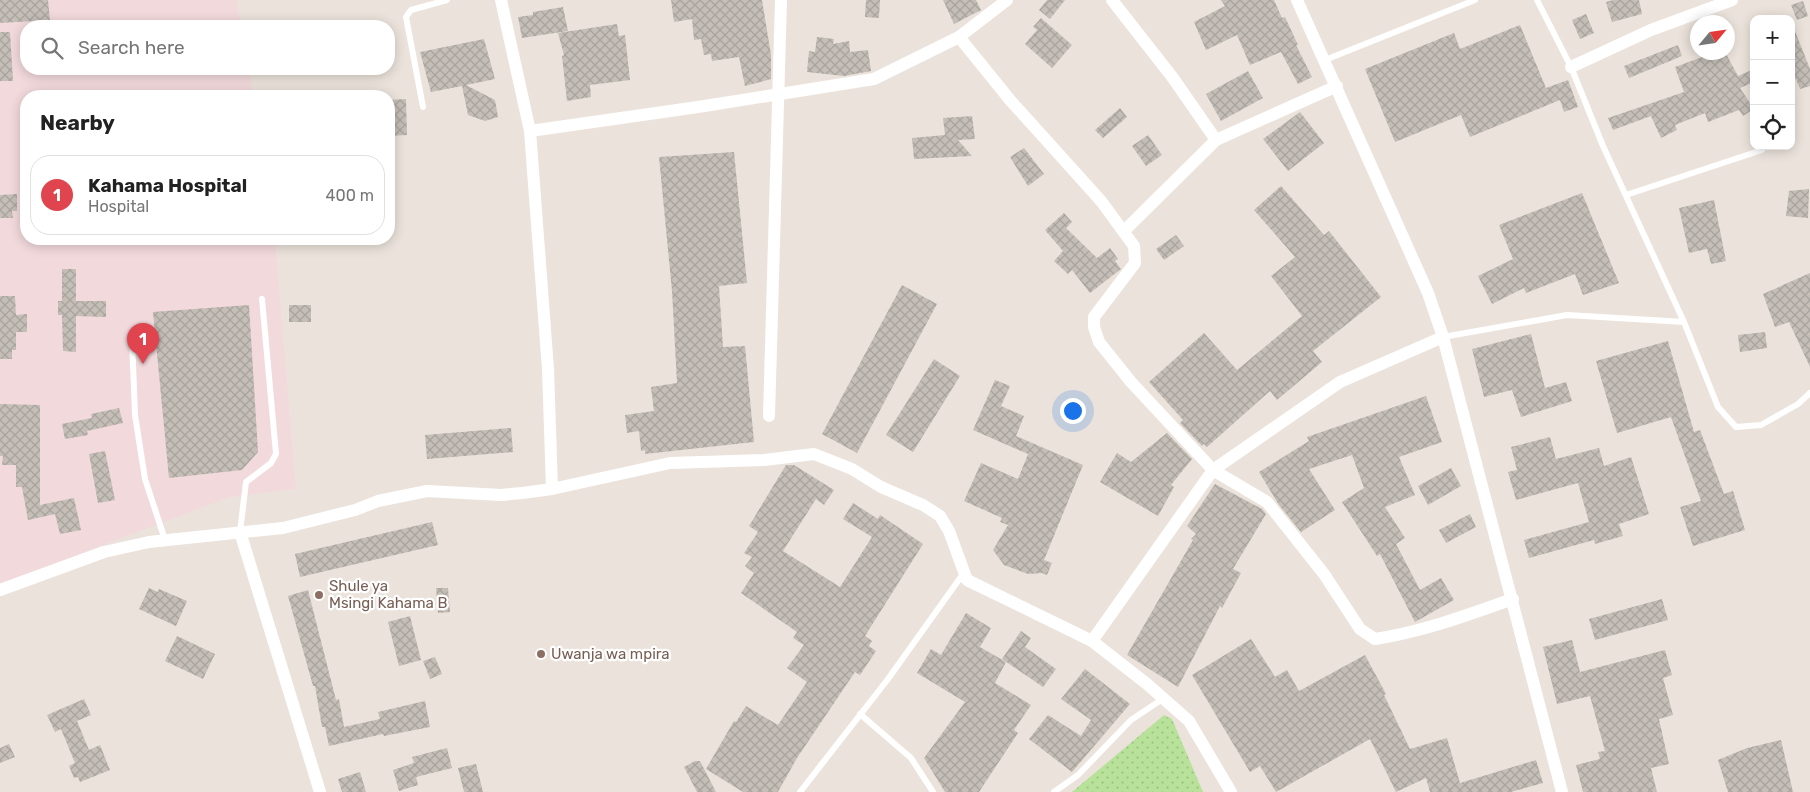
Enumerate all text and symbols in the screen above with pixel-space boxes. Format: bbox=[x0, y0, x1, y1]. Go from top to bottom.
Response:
north arrow bbox=[1690, 15, 1735, 60]
map controls bbox=[1750, 15, 1795, 150]
button: + bbox=[1750, 15, 1795, 60]
search box bbox=[20, 20, 395, 75]
icon: search bbox=[38, 34, 66, 62]
text: Search here bbox=[78, 36, 185, 59]
button: − bbox=[1750, 60, 1795, 105]
button: locate bbox=[1750, 105, 1795, 150]
text: Nearby bbox=[40, 110, 115, 135]
text: Kahama Hospital bbox=[88, 174, 247, 197]
text: 1 bbox=[53, 186, 61, 205]
text: 400 m bbox=[326, 186, 374, 205]
text: Hospital bbox=[88, 197, 149, 216]
pin: 1 bbox=[127, 323, 159, 364]
your location bbox=[1060, 398, 1086, 424]
place label: Shule ya Msingi Kahama B bbox=[329, 577, 447, 612]
marker: Shule ya Msingi Kahama B bbox=[313, 589, 325, 601]
place label: Uwanja wa mpira bbox=[551, 645, 670, 663]
marker: Uwanja wa mpira bbox=[535, 648, 547, 660]

